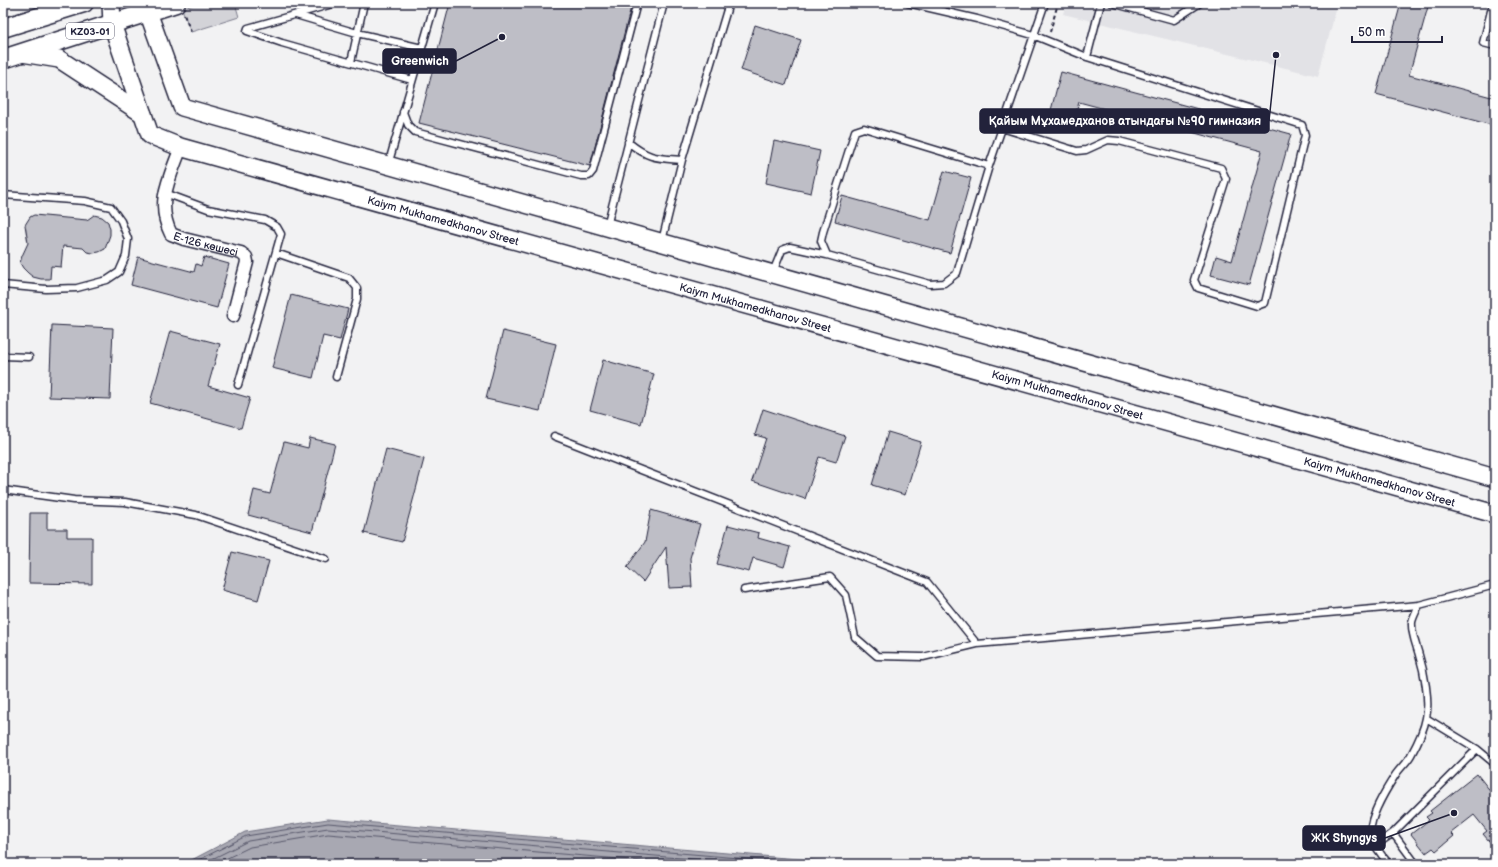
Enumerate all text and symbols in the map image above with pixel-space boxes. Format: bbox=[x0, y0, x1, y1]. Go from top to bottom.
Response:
scale bar bbox=[1352, 18, 1442, 44]
road number: KZ03-01 bbox=[66, 23, 114, 39]
text: 50 m bbox=[1358, 25, 1385, 40]
callout: Greenwich bbox=[383, 49, 456, 73]
text: Greenwich bbox=[391, 54, 449, 69]
callout: Қайым Мұхамедханов атындағы №90 гимназия bbox=[980, 109, 1269, 133]
text: Қайым Мұхамедханов атындағы №90 гимназия bbox=[989, 114, 1261, 129]
street label: Kaiym Mukhamedkhanov Street bbox=[366, 194, 521, 248]
street label: Е-126 көшесі bbox=[171, 230, 239, 259]
street label: Kaiym Mukhamedkhanov Street bbox=[678, 281, 833, 336]
street label: Kaiym Mukhamedkhanov Street bbox=[990, 368, 1145, 423]
street label: Kaiym Mukhamedkhanov Street bbox=[1302, 455, 1457, 510]
callout: ЖК Shyngys bbox=[1303, 826, 1385, 850]
text: ЖК Shyngys bbox=[1311, 831, 1377, 846]

